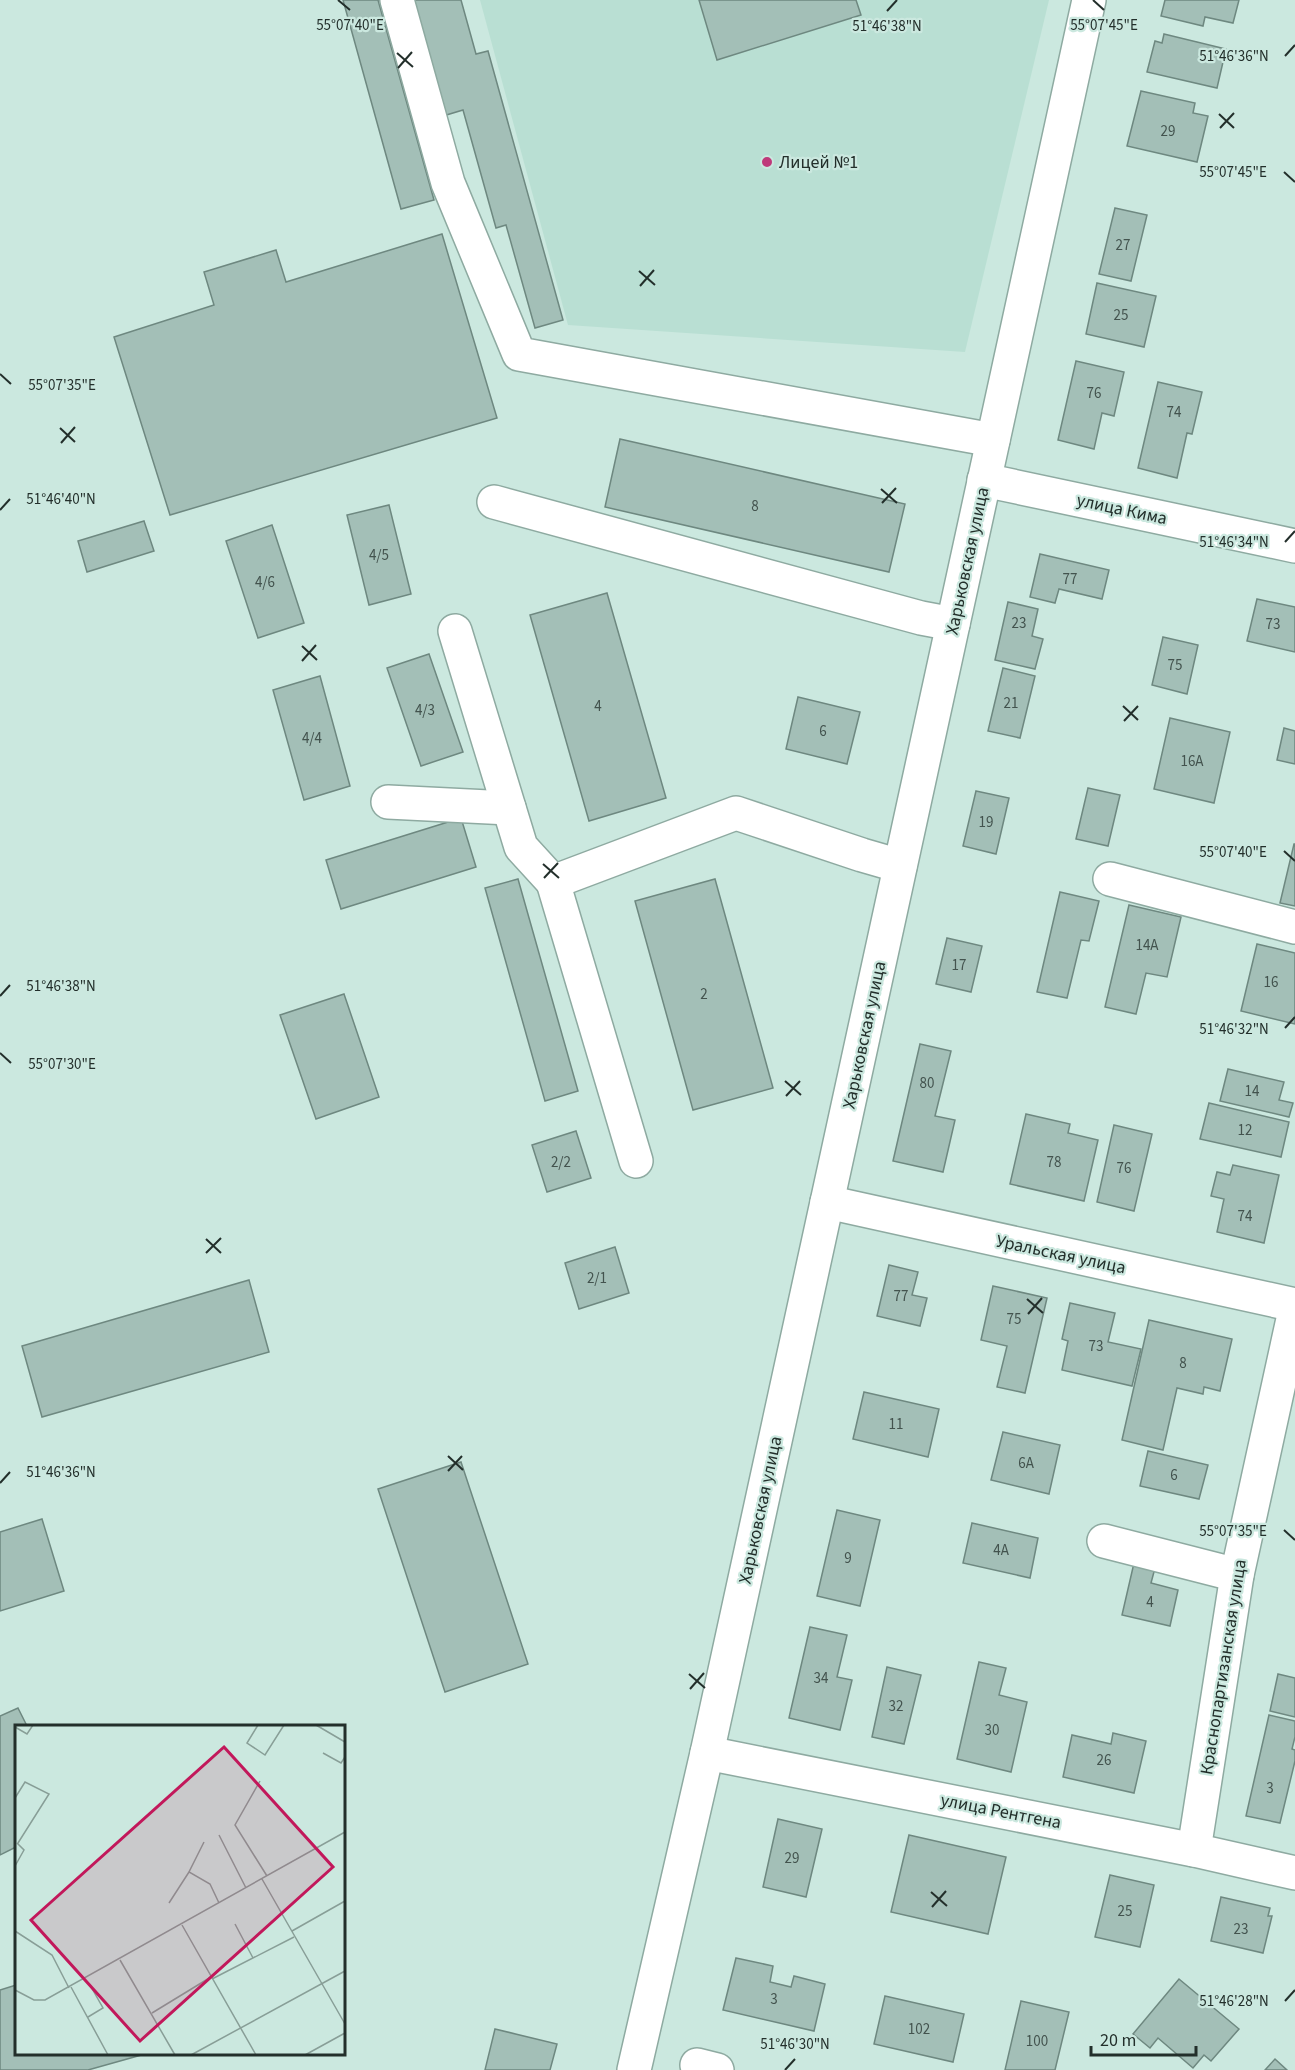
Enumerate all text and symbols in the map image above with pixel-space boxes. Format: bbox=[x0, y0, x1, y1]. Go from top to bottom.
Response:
text: 55°07'40"E bbox=[316, 15, 384, 36]
text: 55°07'45"E bbox=[1070, 15, 1138, 36]
text: 51°46'38"N bbox=[852, 16, 922, 37]
text: 51°46'36"N bbox=[1199, 46, 1269, 67]
house number: 29 bbox=[1161, 121, 1175, 142]
place label: Лицей №1 bbox=[779, 150, 858, 175]
marker: Лицей №1 bbox=[760, 155, 774, 169]
text: 55°07'45"E bbox=[1199, 162, 1267, 183]
house number: 27 bbox=[1116, 235, 1130, 256]
house number: 25 bbox=[1114, 305, 1128, 326]
text: 55°07'35"E bbox=[28, 375, 96, 396]
house number: 76 bbox=[1087, 383, 1101, 404]
house number: 74 bbox=[1167, 402, 1182, 423]
street label: Харьковская улица bbox=[940, 485, 995, 637]
street label: улица Кима bbox=[1074, 488, 1169, 531]
text: 51°46'40"N bbox=[26, 489, 96, 510]
house number: 8 bbox=[751, 496, 759, 517]
text: 51°46'34"N bbox=[1199, 532, 1269, 553]
house number: 4/5 bbox=[369, 545, 389, 566]
house number: 77 bbox=[1063, 569, 1077, 590]
house number: 4/6 bbox=[255, 572, 275, 593]
house number: 23 bbox=[1012, 613, 1026, 634]
house number: 73 bbox=[1266, 614, 1280, 635]
house number: 75 bbox=[1168, 655, 1182, 676]
house number: 21 bbox=[1004, 693, 1018, 714]
house number: 4 bbox=[594, 696, 602, 717]
house number: 4/3 bbox=[415, 700, 435, 721]
house number: 6 bbox=[819, 721, 827, 742]
house number: 4/4 bbox=[302, 728, 323, 749]
house number: 16А bbox=[1180, 751, 1204, 772]
house number: 19 bbox=[979, 812, 993, 833]
text: 55°07'40"E bbox=[1199, 842, 1267, 863]
house number: 14А bbox=[1135, 935, 1159, 956]
house number: 17 bbox=[952, 955, 966, 976]
street label: Харьковская улица bbox=[837, 959, 892, 1111]
house number: 16 bbox=[1264, 972, 1278, 993]
text: 51°46'38"N bbox=[26, 976, 96, 997]
house number: 2 bbox=[700, 984, 708, 1005]
text: 51°46'32"N bbox=[1199, 1019, 1269, 1040]
text: 55°07'30"E bbox=[28, 1054, 96, 1075]
house number: 80 bbox=[920, 1073, 934, 1094]
house number: 14 bbox=[1245, 1081, 1260, 1102]
house number: 12 bbox=[1238, 1120, 1252, 1141]
house number: 2/2 bbox=[551, 1152, 571, 1173]
house number: 78 bbox=[1047, 1152, 1061, 1173]
house number: 76 bbox=[1117, 1158, 1131, 1179]
house number: 74 bbox=[1238, 1206, 1253, 1227]
street label: Уральская улица bbox=[994, 1229, 1128, 1280]
house number: 2/1 bbox=[587, 1268, 607, 1289]
house number: 77 bbox=[894, 1286, 908, 1307]
house number: 75 bbox=[1007, 1309, 1021, 1330]
house number: 73 bbox=[1089, 1336, 1103, 1357]
house number: 8 bbox=[1179, 1353, 1187, 1374]
house number: 11 bbox=[889, 1414, 903, 1435]
street label: Харьковская улица bbox=[733, 1434, 788, 1586]
house number: 6А bbox=[1018, 1453, 1035, 1474]
text: 51°46'36"N bbox=[26, 1462, 96, 1483]
house number: 6 bbox=[1170, 1465, 1178, 1486]
text: 55°07'35"E bbox=[1199, 1521, 1267, 1542]
house number: 4А bbox=[993, 1540, 1010, 1561]
house number: 9 bbox=[844, 1548, 852, 1569]
street label: Краснопартизанская улица bbox=[1194, 1557, 1253, 1777]
house number: 4 bbox=[1146, 1592, 1154, 1613]
house number: 34 bbox=[814, 1668, 829, 1689]
house number: 32 bbox=[889, 1696, 903, 1717]
house number: 30 bbox=[985, 1720, 999, 1741]
inset map bbox=[15, 1725, 345, 2055]
house number: 26 bbox=[1097, 1750, 1111, 1771]
house number: 3 bbox=[1266, 1778, 1274, 1799]
street label: улица Рентгена bbox=[938, 1788, 1063, 1835]
house number: 29 bbox=[785, 1848, 799, 1869]
house number: 25 bbox=[1118, 1901, 1132, 1922]
house number: 23 bbox=[1234, 1919, 1248, 1940]
house number: 3 bbox=[770, 1989, 778, 2010]
text: 51°46'28"N bbox=[1199, 1991, 1269, 2012]
house number: 102 bbox=[908, 2019, 930, 2040]
scale bar bbox=[1091, 2019, 1196, 2057]
text: 20 m bbox=[1100, 2028, 1136, 2053]
house number: 100 bbox=[1026, 2031, 1048, 2052]
text: 51°46'30"N bbox=[760, 2034, 830, 2055]

